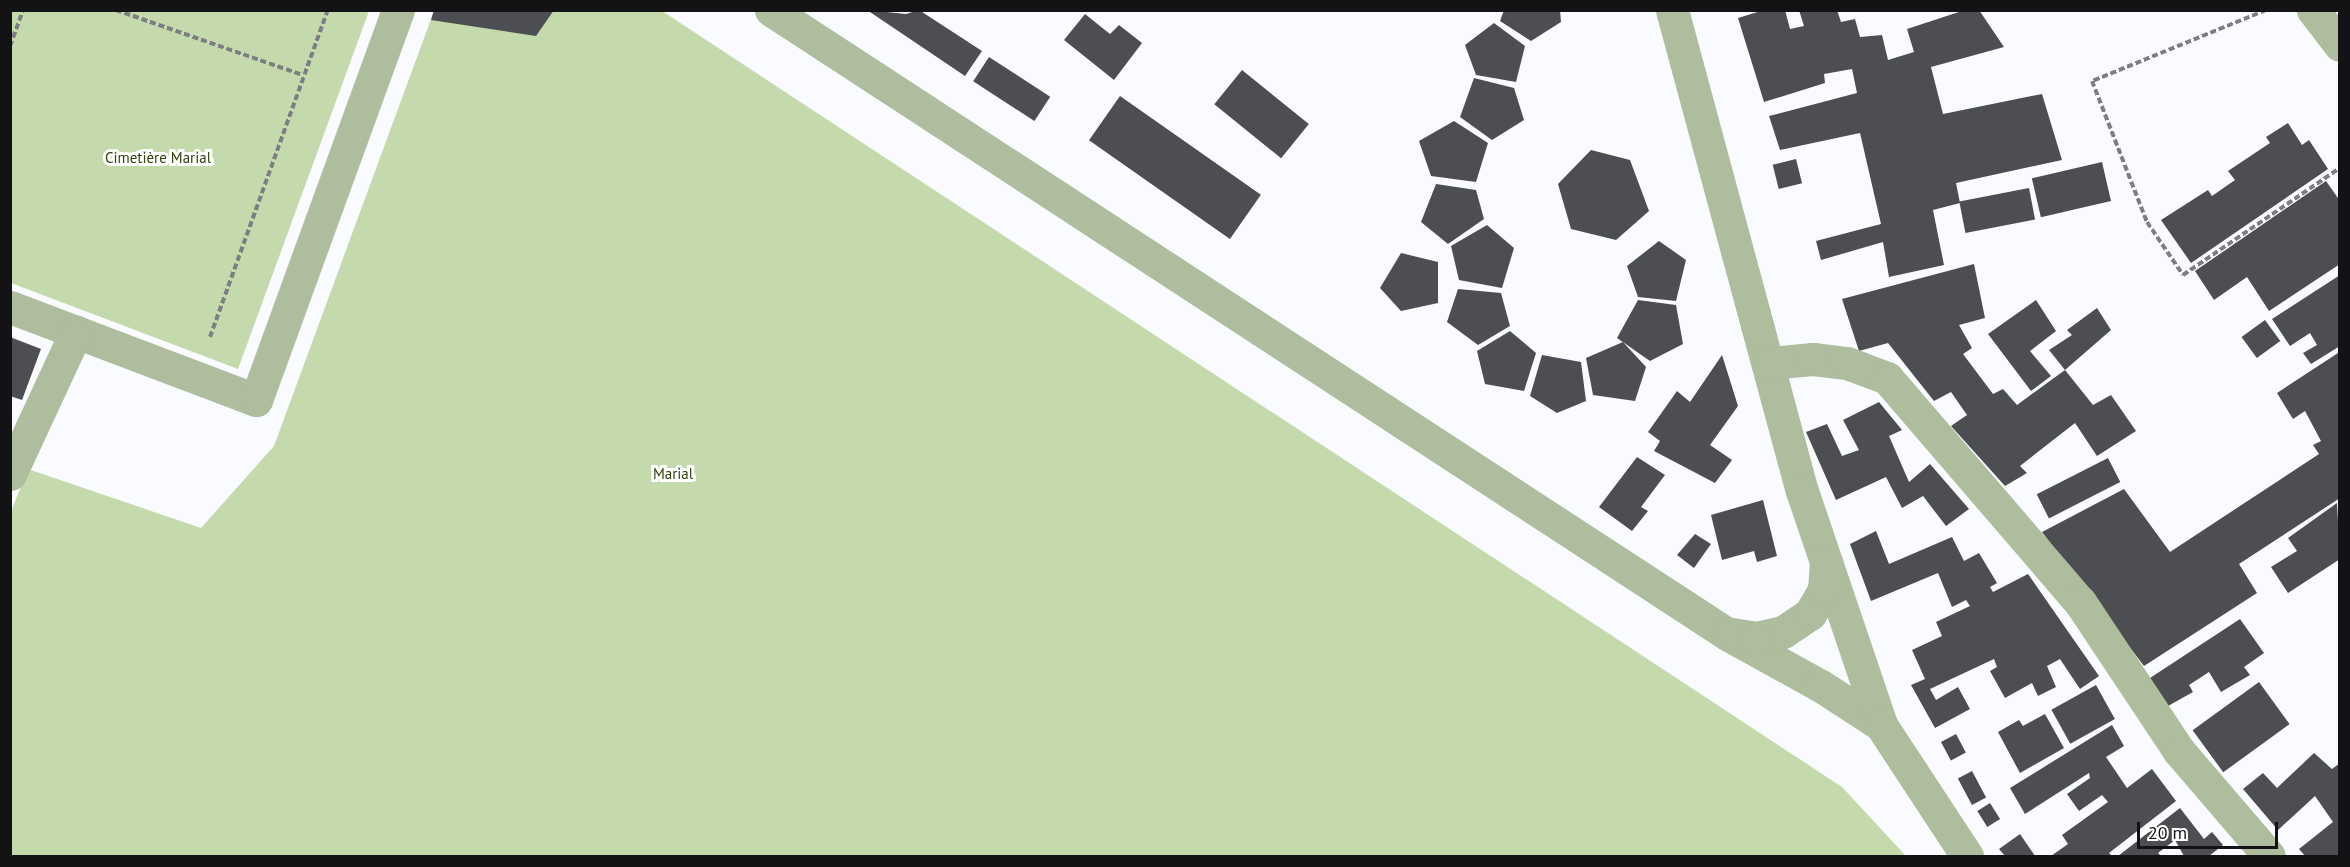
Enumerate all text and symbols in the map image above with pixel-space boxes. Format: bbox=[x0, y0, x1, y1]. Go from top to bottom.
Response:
park label: Cimetière Marial bbox=[105, 149, 211, 167]
park label: Marial bbox=[653, 465, 693, 483]
scale bar bbox=[2140, 810, 2281, 848]
text: 20 m bbox=[2148, 821, 2187, 844]

